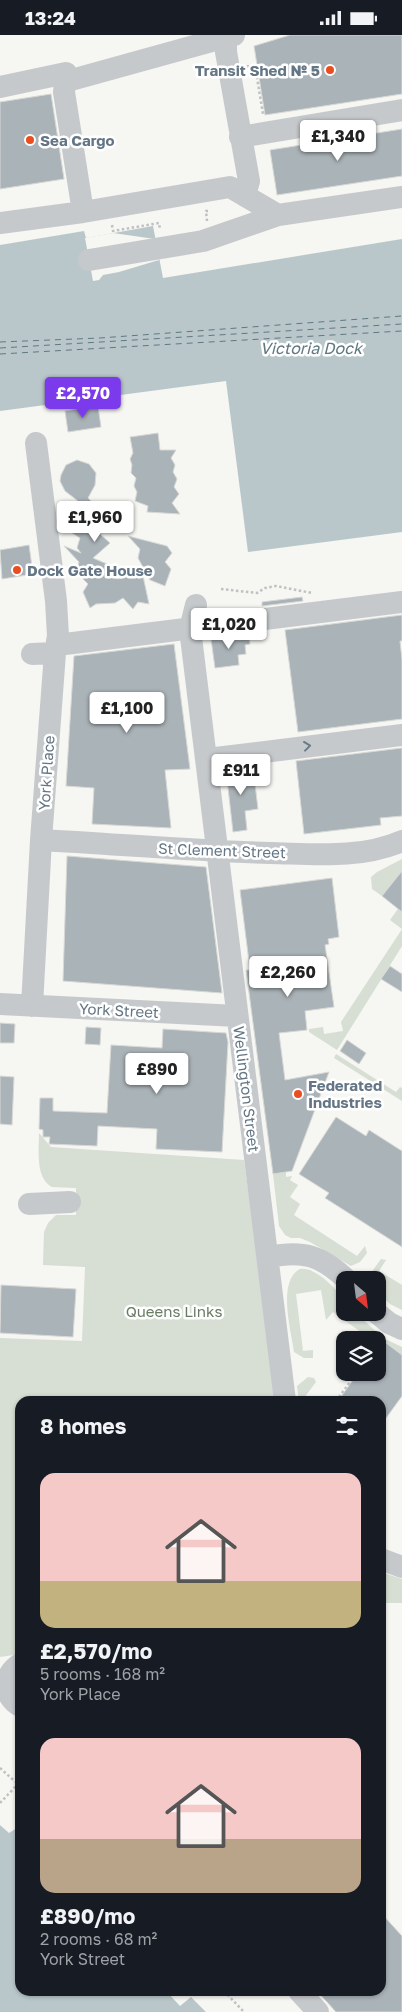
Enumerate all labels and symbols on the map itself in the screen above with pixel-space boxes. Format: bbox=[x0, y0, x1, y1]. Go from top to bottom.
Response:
place label: Transit Shed № 5 bbox=[195, 61, 320, 79]
marker: Transit Shed № 5 bbox=[324, 64, 336, 76]
pin: £1,340 bbox=[297, 119, 379, 162]
place label: Sea Cargo bbox=[40, 131, 115, 149]
marker: Sea Cargo bbox=[24, 134, 36, 146]
water label: Victoria Dock bbox=[260, 338, 364, 358]
pin: £2,570 bbox=[42, 377, 124, 419]
pin: £1,960 bbox=[54, 501, 136, 543]
place label: Dock Gate House bbox=[27, 561, 153, 579]
marker: Dock Gate House bbox=[11, 564, 23, 576]
pin: £1,020 bbox=[188, 607, 270, 650]
pin: £1,100 bbox=[86, 691, 168, 734]
street label: York Place bbox=[34, 734, 58, 811]
one-way arrow bbox=[304, 741, 312, 752]
pin: £911 bbox=[211, 753, 271, 796]
street label: St Clement Street bbox=[158, 839, 286, 861]
pin: £2,260 bbox=[247, 955, 329, 998]
street label: York Street bbox=[79, 999, 159, 1021]
street label: Wellington Street bbox=[230, 1025, 264, 1153]
pin: £890 bbox=[127, 1053, 187, 1095]
place label: Federated Industries bbox=[308, 1076, 382, 1111]
marker: Federated Industries bbox=[292, 1088, 304, 1100]
north arrow bbox=[336, 1271, 386, 1321]
park label: Queens Links bbox=[126, 1302, 222, 1320]

